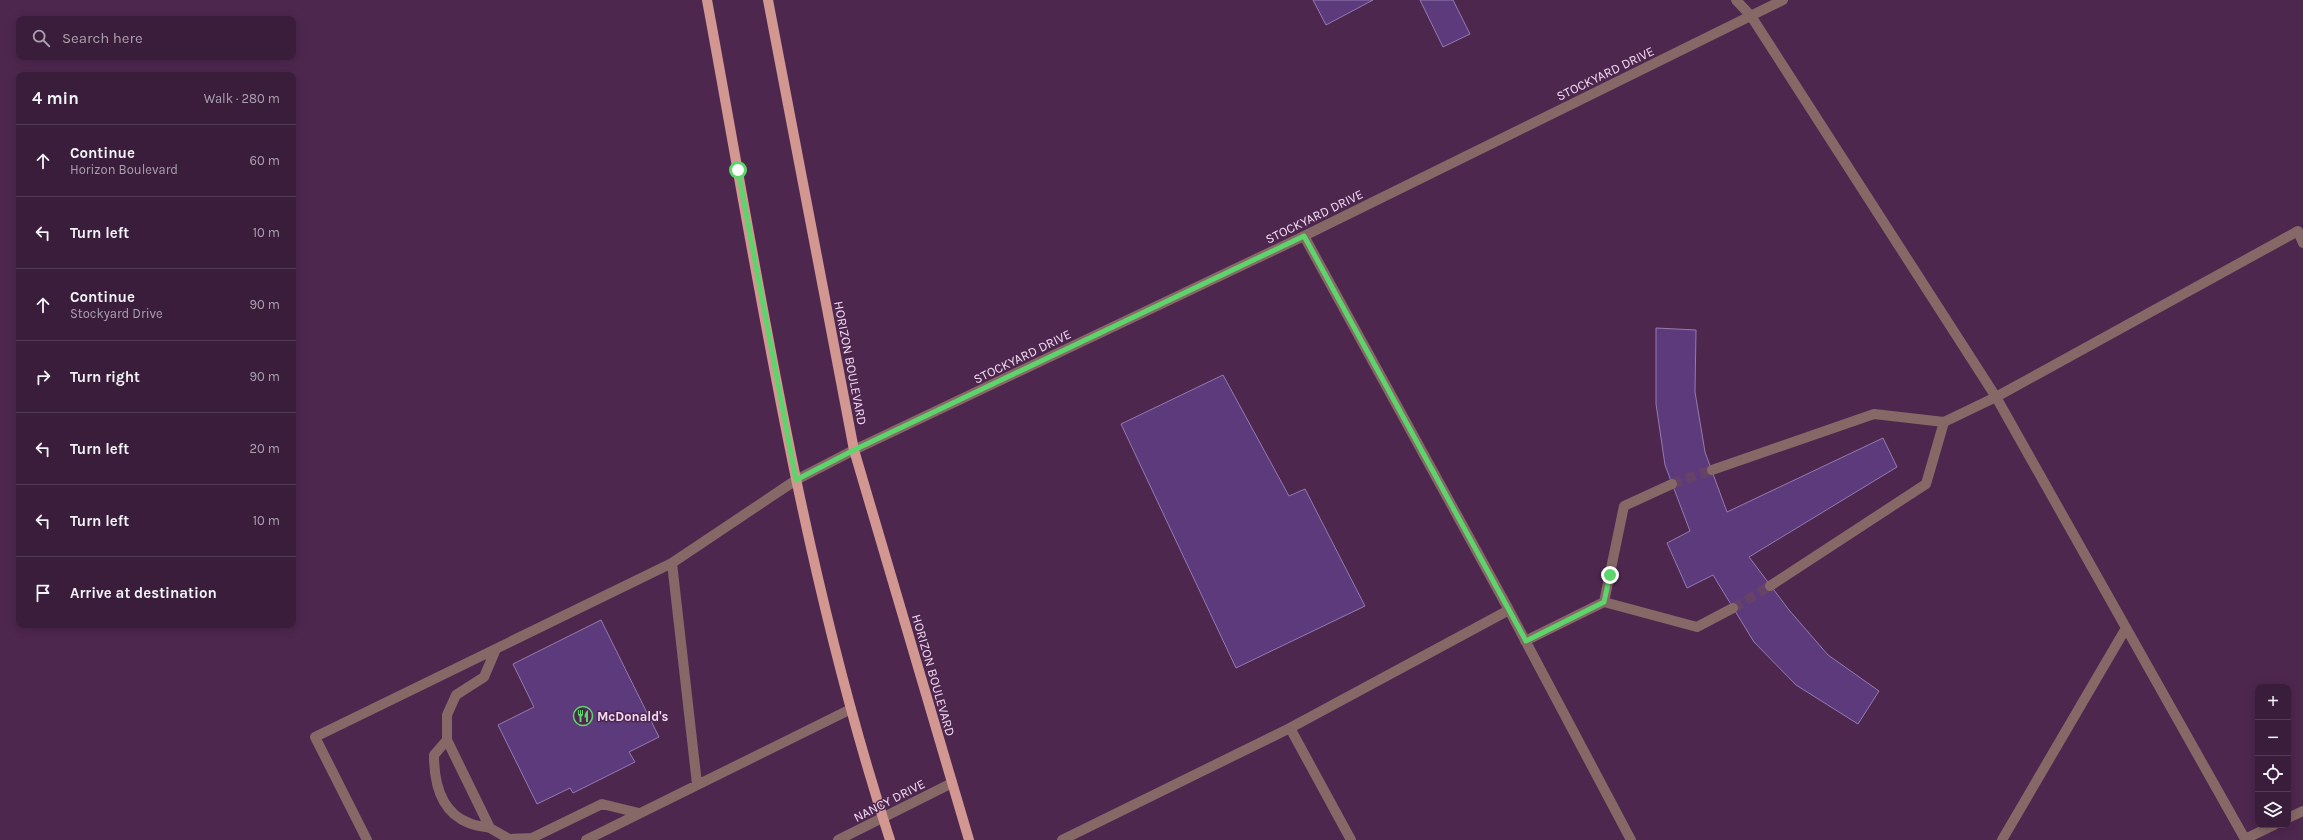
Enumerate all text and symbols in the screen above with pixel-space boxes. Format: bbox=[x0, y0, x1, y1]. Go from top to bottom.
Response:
search box bbox=[16, 16, 296, 60]
icon: search bbox=[30, 27, 52, 49]
text: Search here bbox=[62, 29, 143, 47]
street label: STOCKYARD DRIVE bbox=[1554, 43, 1656, 104]
text: 4 min bbox=[32, 88, 79, 108]
text: Walk · 280 m bbox=[204, 91, 280, 106]
text: Continue bbox=[70, 144, 135, 162]
icon: ahead bbox=[32, 150, 54, 172]
text: 60 m bbox=[250, 153, 280, 168]
route start bbox=[729, 161, 747, 179]
text: Horizon Boulevard bbox=[70, 162, 178, 177]
street label: STOCKYARD DRIVE bbox=[1263, 186, 1365, 247]
icon: left bbox=[32, 222, 54, 244]
text: Turn left bbox=[70, 224, 129, 242]
text: 10 m bbox=[253, 225, 280, 240]
text: Continue bbox=[70, 288, 135, 306]
icon: ahead bbox=[32, 294, 54, 316]
text: 90 m bbox=[249, 297, 280, 312]
street label: HORIZON BOULEVARD bbox=[831, 300, 870, 426]
text: Stockyard Drive bbox=[70, 306, 163, 321]
street label: STOCKYARD DRIVE bbox=[971, 326, 1073, 387]
icon: right bbox=[32, 366, 54, 388]
text: Turn right bbox=[70, 368, 140, 386]
text: 90 m bbox=[249, 369, 280, 384]
icon: left bbox=[32, 438, 54, 460]
text: Turn left bbox=[70, 440, 129, 458]
text: 20 m bbox=[250, 441, 280, 456]
icon: left bbox=[32, 510, 54, 532]
text: Turn left bbox=[70, 512, 129, 530]
text: 10 m bbox=[253, 513, 280, 528]
route end bbox=[1601, 566, 1619, 584]
icon: arrive bbox=[32, 582, 54, 604]
text: Arrive at destination bbox=[70, 584, 217, 602]
street label: HORIZON BOULEVARD bbox=[909, 613, 958, 738]
map controls bbox=[2255, 684, 2291, 828]
button: + bbox=[2255, 684, 2291, 720]
restaurant icon: McDonald's bbox=[572, 705, 594, 727]
place label: McDonald's bbox=[597, 709, 669, 724]
button: − bbox=[2255, 720, 2291, 756]
button: locate bbox=[2255, 756, 2291, 792]
street label: NANCY DRIVE bbox=[851, 776, 927, 825]
button: layers bbox=[2255, 792, 2291, 828]

